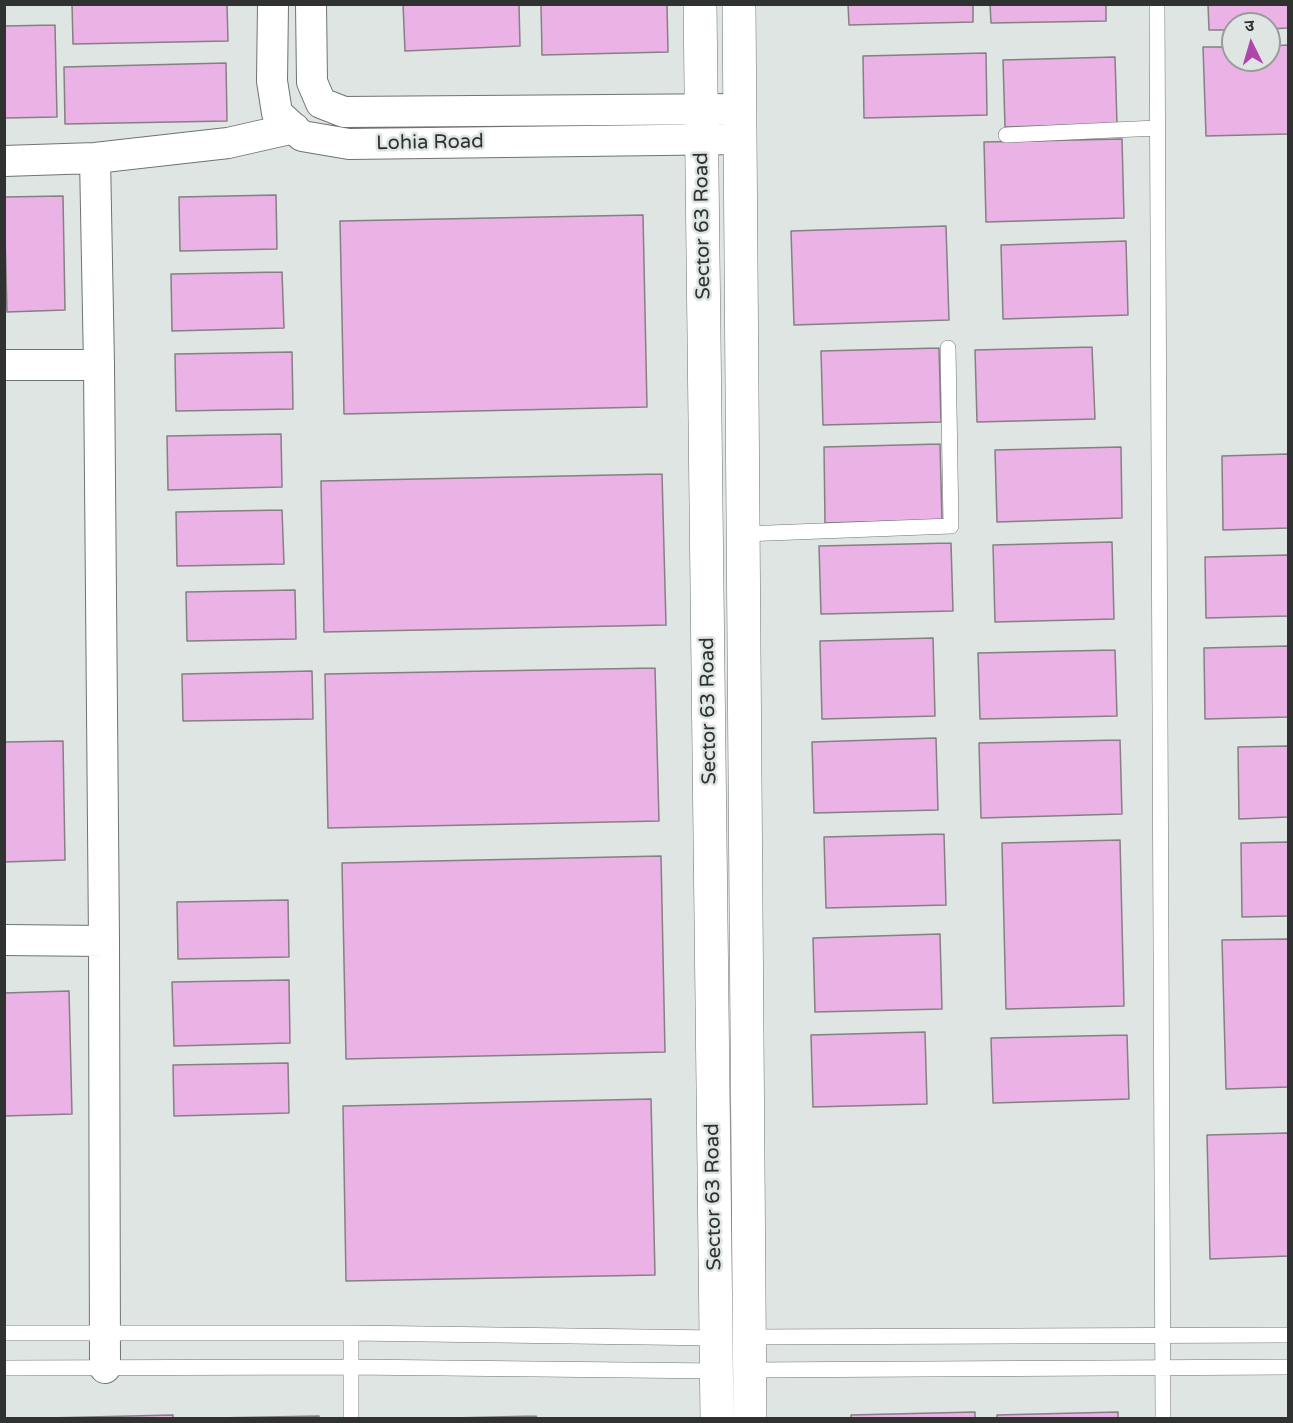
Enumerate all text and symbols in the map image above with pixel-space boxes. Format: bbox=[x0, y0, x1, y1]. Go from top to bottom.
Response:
north arrow bbox=[1221, 12, 1281, 72]
text: उ bbox=[1244, 16, 1255, 36]
street label: Lohia Road bbox=[376, 130, 484, 156]
street label: Sector 63 Road bbox=[690, 152, 716, 300]
street label: Sector 63 Road bbox=[696, 637, 722, 785]
street label: Sector 63 Road bbox=[701, 1123, 727, 1271]

